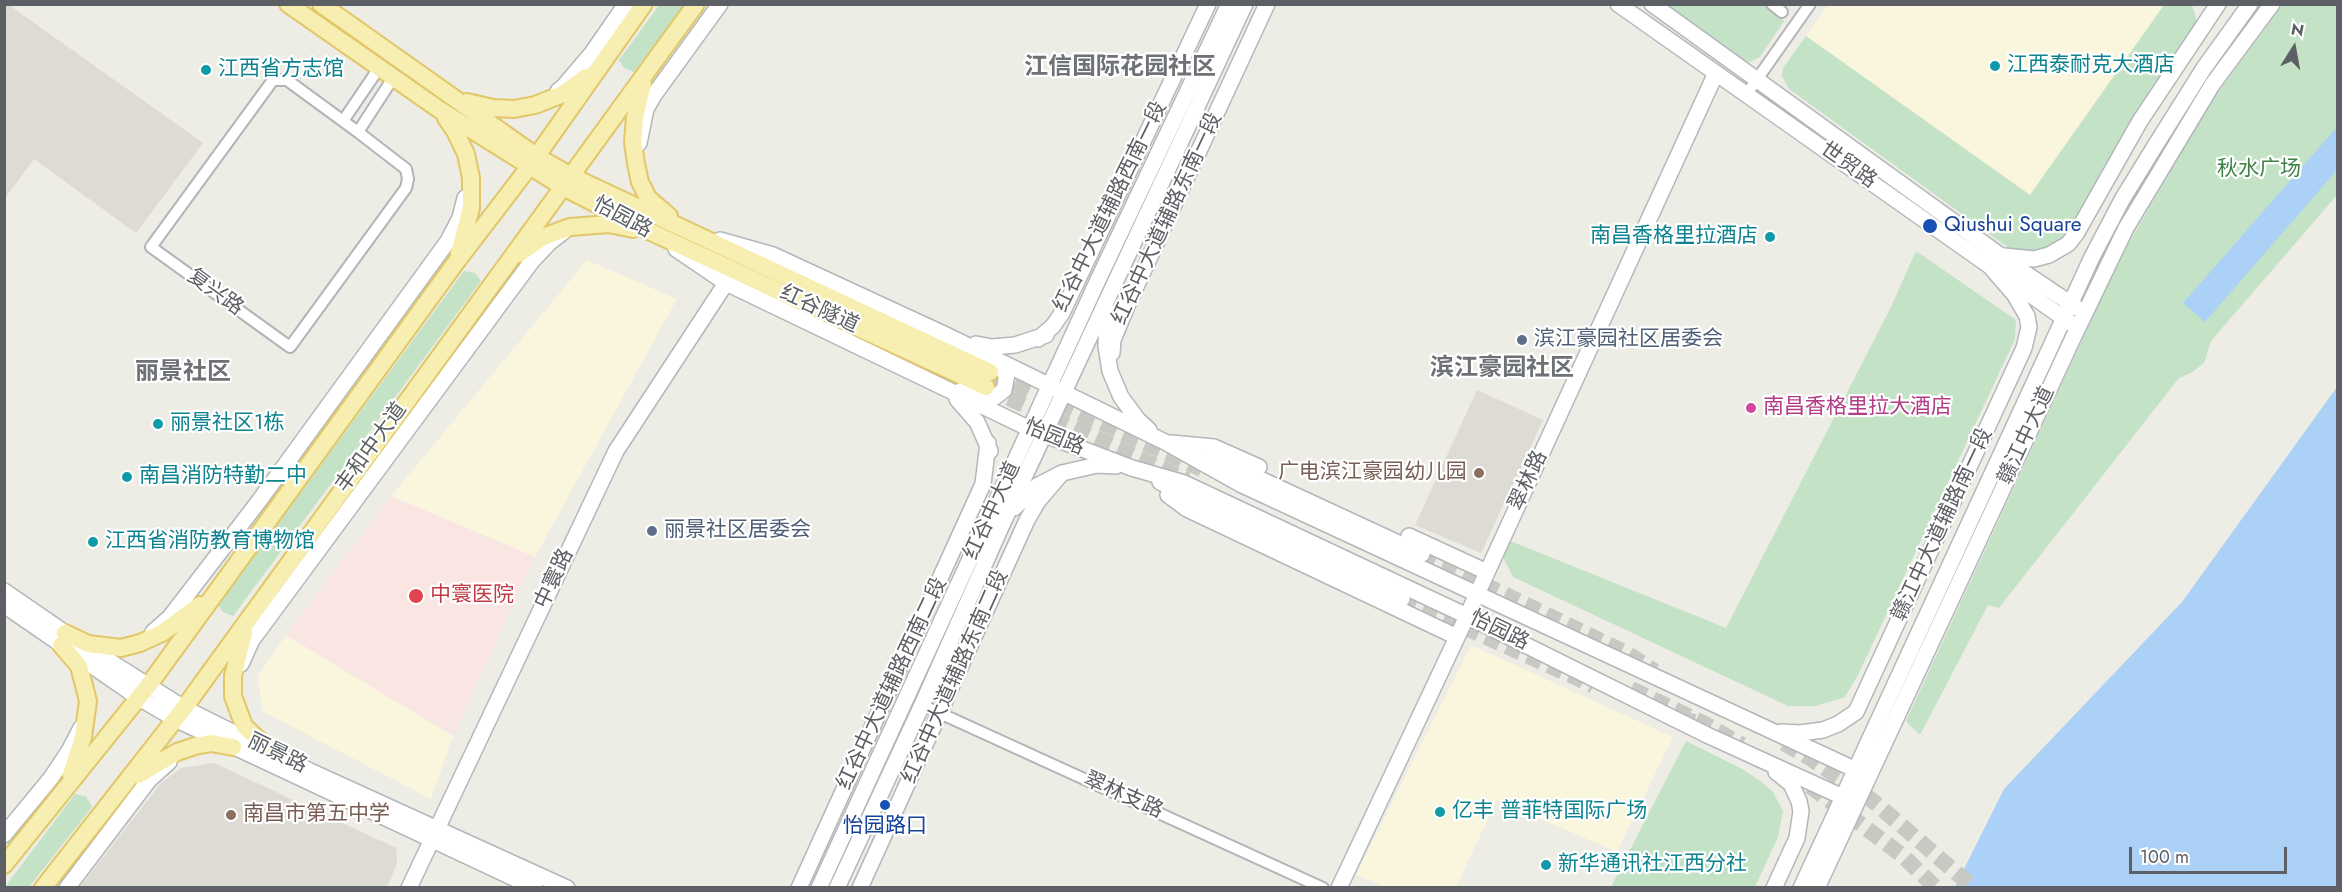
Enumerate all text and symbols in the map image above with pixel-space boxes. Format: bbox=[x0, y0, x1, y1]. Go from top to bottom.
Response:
text: N bbox=[2289, 17, 2306, 42]
north arrow bbox=[2264, 18, 2324, 78]
place label: 江西泰耐克大酒店 bbox=[2007, 53, 2175, 79]
district label: 江信国际花园社区 bbox=[1024, 54, 1216, 82]
place label: 江西省方志馆 bbox=[218, 57, 344, 83]
marker: 江西泰耐克大酒店 bbox=[1988, 59, 2002, 73]
marker: 江西省方志馆 bbox=[199, 63, 213, 77]
street label: 红谷中大道辅路西南一段 bbox=[1049, 98, 1173, 316]
street label: 红谷中大道辅路东南一段 bbox=[1108, 109, 1228, 329]
street label: 世贸路 bbox=[1815, 138, 1881, 194]
park label: 秋水广场 bbox=[2217, 157, 2301, 183]
street label: 怡园路 bbox=[588, 192, 656, 244]
place label: Qiushui Square bbox=[1944, 213, 2082, 239]
marker: Qiushui Square bbox=[1921, 217, 1939, 235]
place label: 南昌香格里拉酒店 bbox=[1590, 224, 1758, 250]
marker: 南昌香格里拉酒店 bbox=[1763, 230, 1777, 244]
street label: 复兴路 bbox=[182, 264, 248, 322]
street label: 红谷隧道 bbox=[776, 281, 862, 339]
place label: 滨江豪园社区居委会 bbox=[1534, 327, 1723, 353]
marker: 滨江豪园社区居委会 bbox=[1515, 333, 1529, 347]
district label: 滨江豪园社区 bbox=[1430, 355, 1574, 383]
district label: 丽景社区 bbox=[135, 359, 231, 387]
street label: 赣江中大道 bbox=[1993, 383, 2061, 489]
place label: 南昌香格里拉大酒店 bbox=[1763, 395, 1952, 421]
street label: 丰和中大道 bbox=[331, 398, 413, 498]
marker: 南昌香格里拉大酒店 bbox=[1744, 401, 1758, 415]
place label: 丽景社区1栋 bbox=[170, 411, 284, 437]
street label: 怡园路 bbox=[1020, 415, 1088, 461]
marker: 丽景社区1栋 bbox=[151, 417, 165, 431]
street label: 赣江中大道辅路南一段 bbox=[1887, 425, 1999, 625]
street label: 翠林路 bbox=[1504, 447, 1554, 515]
street label: 红谷中大道 bbox=[959, 458, 1027, 564]
place label: 广电滨江豪园幼儿园 bbox=[1278, 460, 1467, 486]
place label: 南昌消防特勤二中 bbox=[139, 464, 307, 490]
marker: 广电滨江豪园幼儿园 bbox=[1472, 466, 1486, 480]
marker: 南昌消防特勤二中 bbox=[120, 470, 134, 484]
place label: 丽景社区居委会 bbox=[664, 518, 811, 544]
marker: 丽景社区居委会 bbox=[645, 524, 659, 538]
place label: 江西省消防教育博物馆 bbox=[105, 529, 315, 555]
marker: 江西省消防教育博物馆 bbox=[86, 535, 100, 549]
street label: 中寰路 bbox=[530, 545, 580, 613]
street label: 红谷中大道辅路东南二段 bbox=[898, 566, 1014, 788]
street label: 红谷中大道辅路西南二段 bbox=[833, 574, 953, 794]
place label: 中寰医院 bbox=[430, 583, 514, 609]
marker: 中寰医院 bbox=[407, 587, 425, 605]
street label: 怡园路 bbox=[1465, 606, 1533, 656]
street label: 丽景路 bbox=[243, 729, 311, 779]
street label: 翠林支路 bbox=[1080, 767, 1166, 825]
marker: 怡园路口 bbox=[878, 798, 892, 812]
place label: 亿丰 普菲特国际广场 bbox=[1452, 799, 1647, 825]
place label: 南昌市第五中学 bbox=[243, 802, 390, 828]
marker: 亿丰 普菲特国际广场 bbox=[1433, 805, 1447, 819]
marker: 南昌市第五中学 bbox=[224, 808, 238, 822]
place label: 怡园路口 bbox=[843, 814, 927, 840]
scale bar bbox=[2132, 835, 2290, 873]
text: 100 m bbox=[2140, 844, 2189, 870]
place label: 新华通讯社江西分社 bbox=[1558, 852, 1747, 878]
marker: 新华通讯社江西分社 bbox=[1539, 858, 1553, 872]

